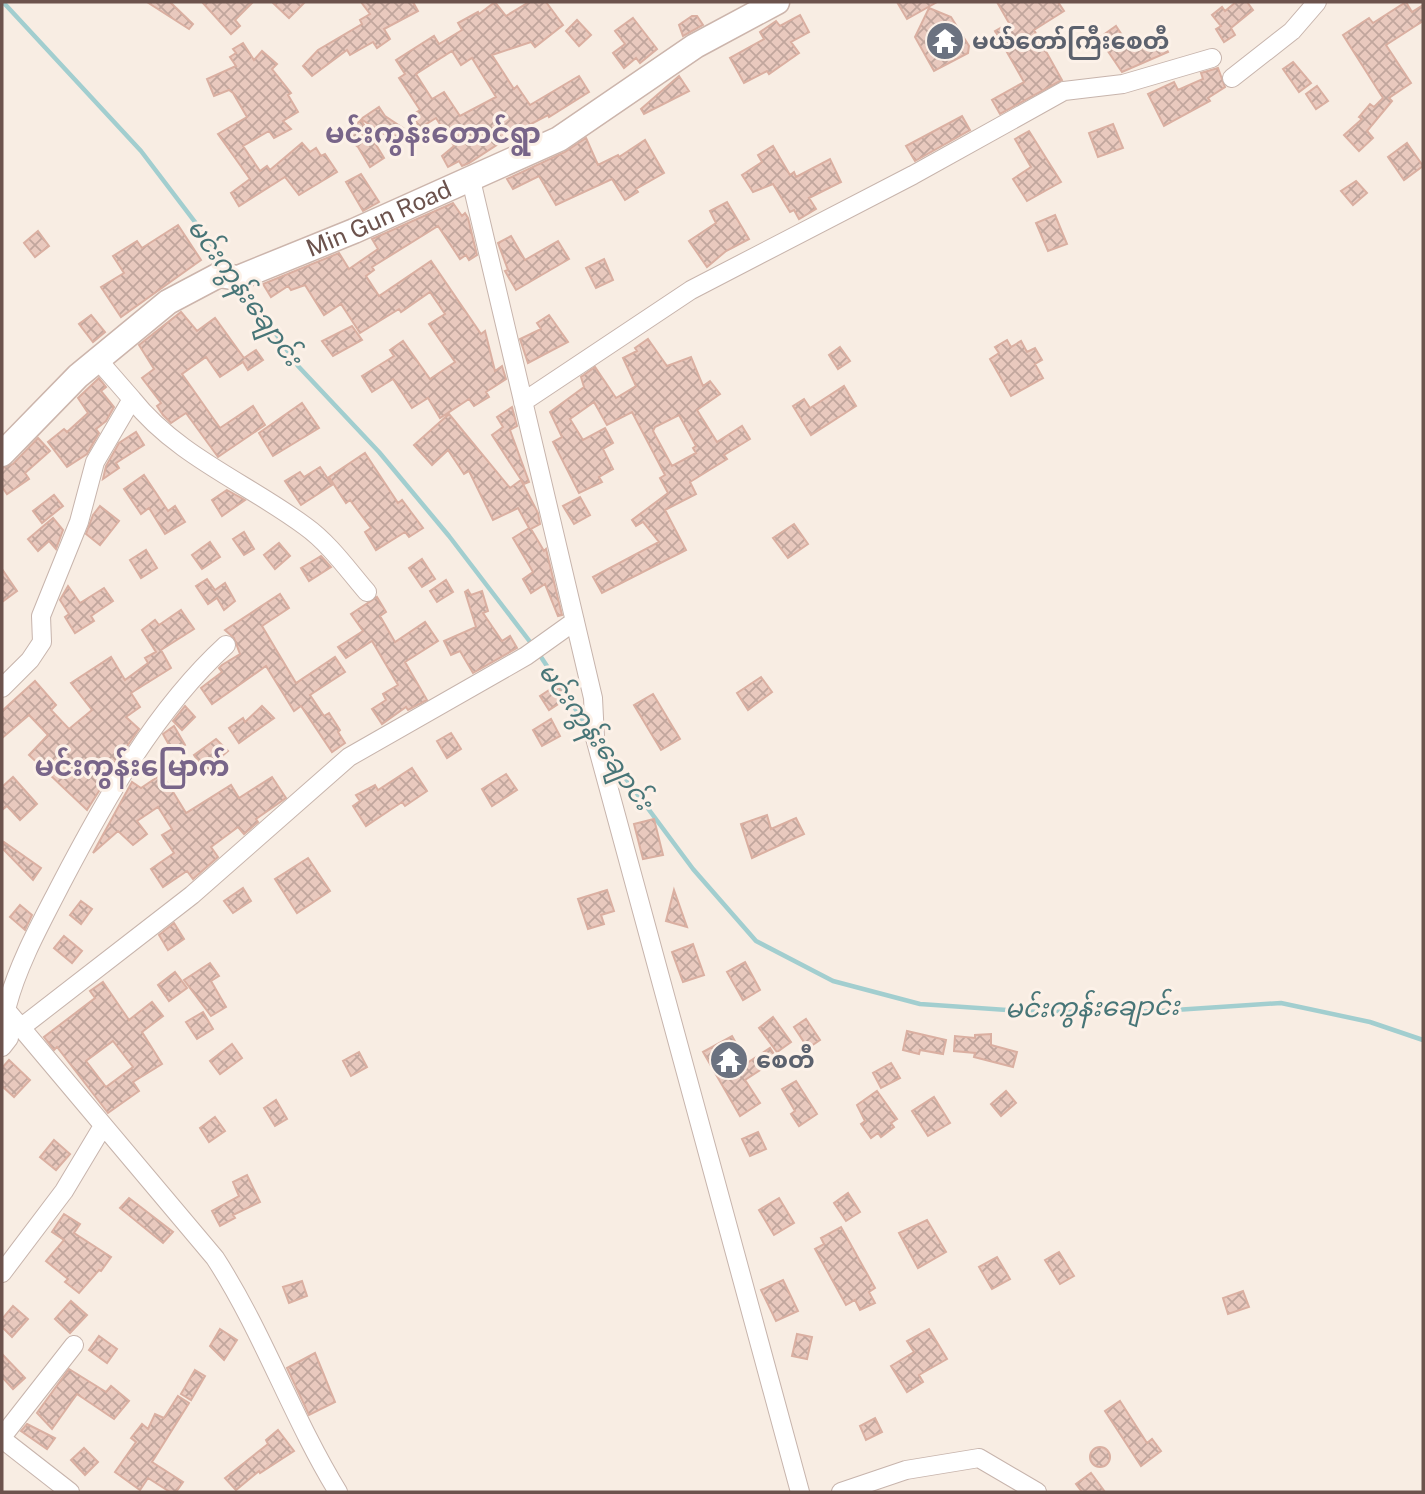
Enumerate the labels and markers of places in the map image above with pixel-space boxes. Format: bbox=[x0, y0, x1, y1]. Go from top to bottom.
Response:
temple icon: မယ်တော်ကြီးစေတီ bbox=[924, 20, 966, 62]
place label: မယ်တော်ကြီးစေတီ bbox=[972, 25, 1169, 60]
temple icon: စေတီ bbox=[708, 1039, 750, 1081]
place label: စေတီ bbox=[756, 1044, 815, 1073]

